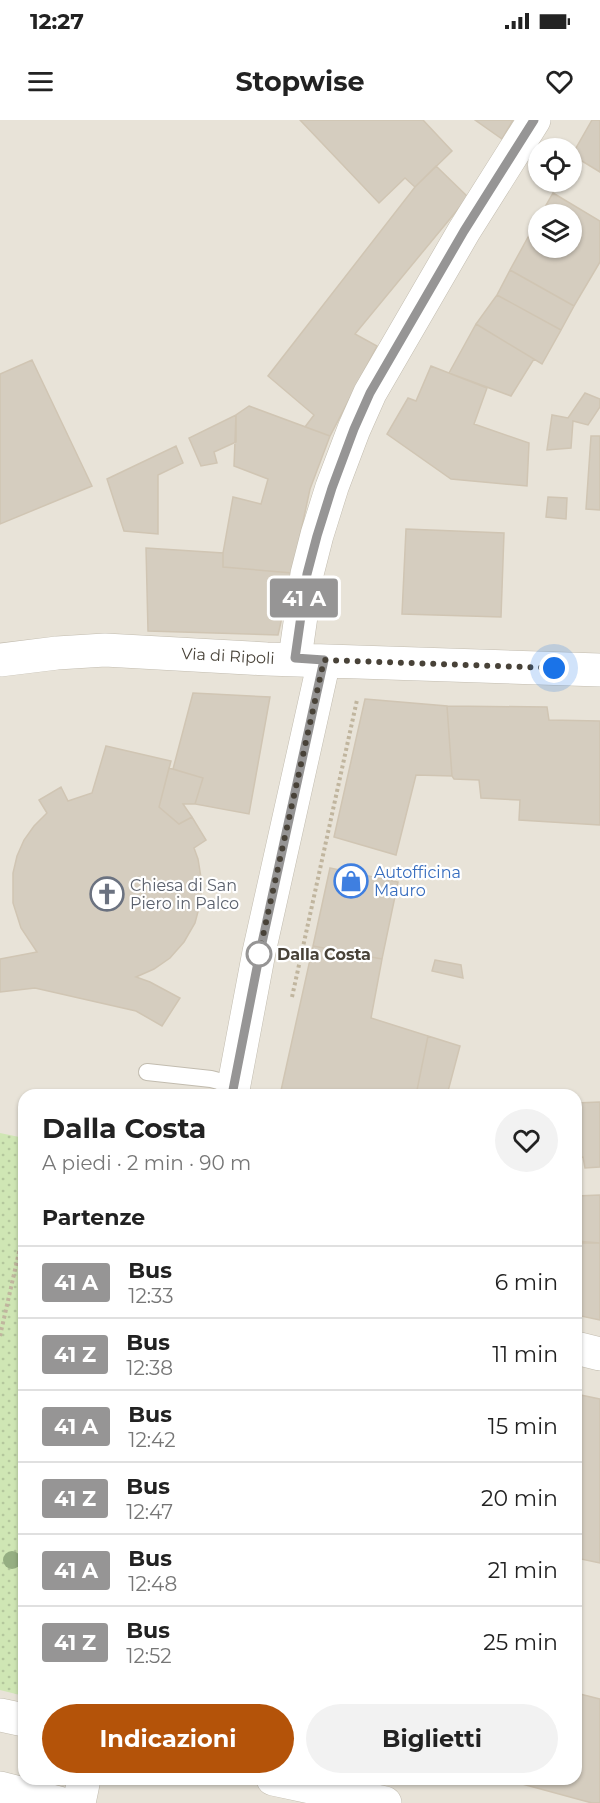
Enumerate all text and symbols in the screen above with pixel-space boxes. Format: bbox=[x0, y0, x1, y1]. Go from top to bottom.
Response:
text: 12:27 bbox=[30, 8, 84, 35]
icon: menu bbox=[24, 65, 57, 98]
text: Stopwise bbox=[235, 65, 365, 98]
icon: heart bbox=[543, 65, 576, 98]
map controls bbox=[528, 138, 582, 258]
button: locate bbox=[528, 138, 582, 192]
button: layers bbox=[528, 204, 582, 258]
line badge: 41 A bbox=[262, 578, 346, 618]
text: 41 A bbox=[282, 586, 326, 611]
street label: Via di Ripoli bbox=[181, 644, 275, 668]
your location bbox=[539, 653, 569, 683]
shop icon: Autofficina Mauro bbox=[333, 863, 369, 899]
place label: Autofficina Mauro bbox=[374, 863, 461, 900]
church icon: Chiesa di San Piero in Palco bbox=[89, 876, 125, 912]
place label: Chiesa di San Piero in Palco bbox=[130, 876, 239, 913]
marker: Dalla Costa bbox=[246, 941, 272, 967]
place label: Dalla Costa bbox=[277, 945, 371, 964]
button: heart bbox=[495, 1109, 558, 1172]
text: Dalla Costa bbox=[42, 1111, 206, 1145]
text: A piedi · 2 min · 90 m bbox=[42, 1151, 251, 1175]
text: Partenze bbox=[42, 1204, 145, 1231]
text: Bus bbox=[128, 1257, 172, 1284]
text: 6 min bbox=[495, 1269, 558, 1296]
text: 41 A bbox=[54, 1270, 98, 1295]
text: 12:33 bbox=[128, 1284, 174, 1308]
text: Bus bbox=[126, 1329, 170, 1356]
text: 11 min bbox=[492, 1341, 558, 1368]
text: 41 Z bbox=[54, 1342, 96, 1367]
text: 12:38 bbox=[126, 1356, 173, 1380]
text: Bus bbox=[128, 1401, 172, 1428]
text: 15 min bbox=[488, 1413, 558, 1440]
text: 41 A bbox=[54, 1414, 98, 1439]
text: 12:42 bbox=[128, 1428, 176, 1452]
text: Bus bbox=[126, 1473, 170, 1500]
text: 20 min bbox=[481, 1485, 558, 1512]
text: 41 Z bbox=[54, 1486, 96, 1511]
text: 12:47 bbox=[126, 1500, 173, 1524]
text: Bus bbox=[128, 1545, 172, 1572]
text: 21 min bbox=[488, 1557, 558, 1584]
text: 41 A bbox=[54, 1558, 98, 1583]
text: 12:48 bbox=[128, 1572, 177, 1596]
text: Bus bbox=[126, 1617, 170, 1644]
text: 25 min bbox=[483, 1629, 558, 1656]
text: 41 Z bbox=[54, 1630, 96, 1655]
text: 12:52 bbox=[126, 1644, 172, 1668]
button: Indicazioni bbox=[42, 1704, 294, 1773]
button: Biglietti bbox=[306, 1704, 558, 1773]

